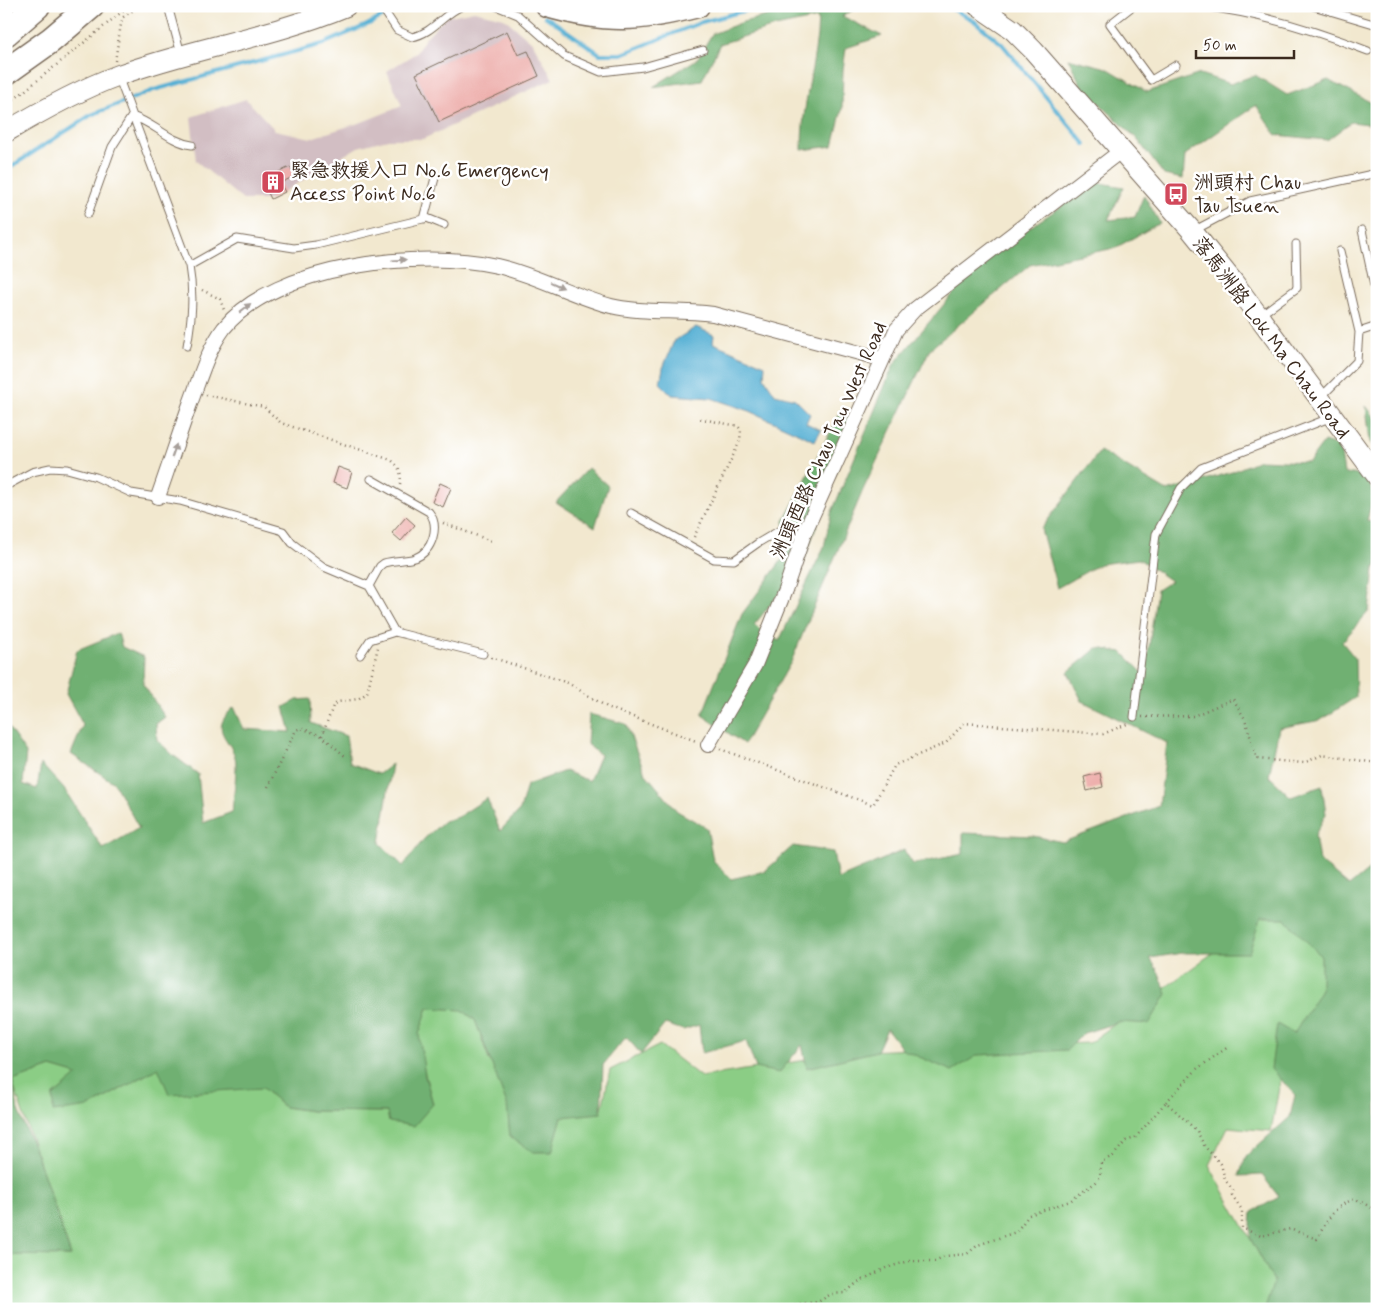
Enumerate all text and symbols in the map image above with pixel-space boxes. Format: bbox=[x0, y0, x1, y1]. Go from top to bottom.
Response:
scale bar bbox=[1196, 28, 1293, 60]
text: 50 m bbox=[1203, 36, 1237, 56]
place label: 緊急救援入口 No.6 Emergency Access Point No.6 bbox=[290, 158, 549, 208]
building icon: 緊急救援入口 No.6 Emergency Access Point No.6 bbox=[260, 169, 286, 195]
place label: 洲頭村 Chau Tau Tsuen bbox=[1194, 170, 1301, 220]
bus stop icon: 洲頭村 Chau Tau Tsuen bbox=[1163, 181, 1189, 207]
street label: 落馬洲路 Lok Ma Chau Road bbox=[1186, 231, 1356, 445]
one-way arrow bbox=[391, 255, 407, 263]
one-way arrow bbox=[550, 282, 564, 290]
one-way arrow bbox=[238, 303, 252, 313]
street label: 洲頭西路 Chau Tau West Road bbox=[765, 318, 894, 564]
one-way arrow bbox=[170, 443, 178, 458]

